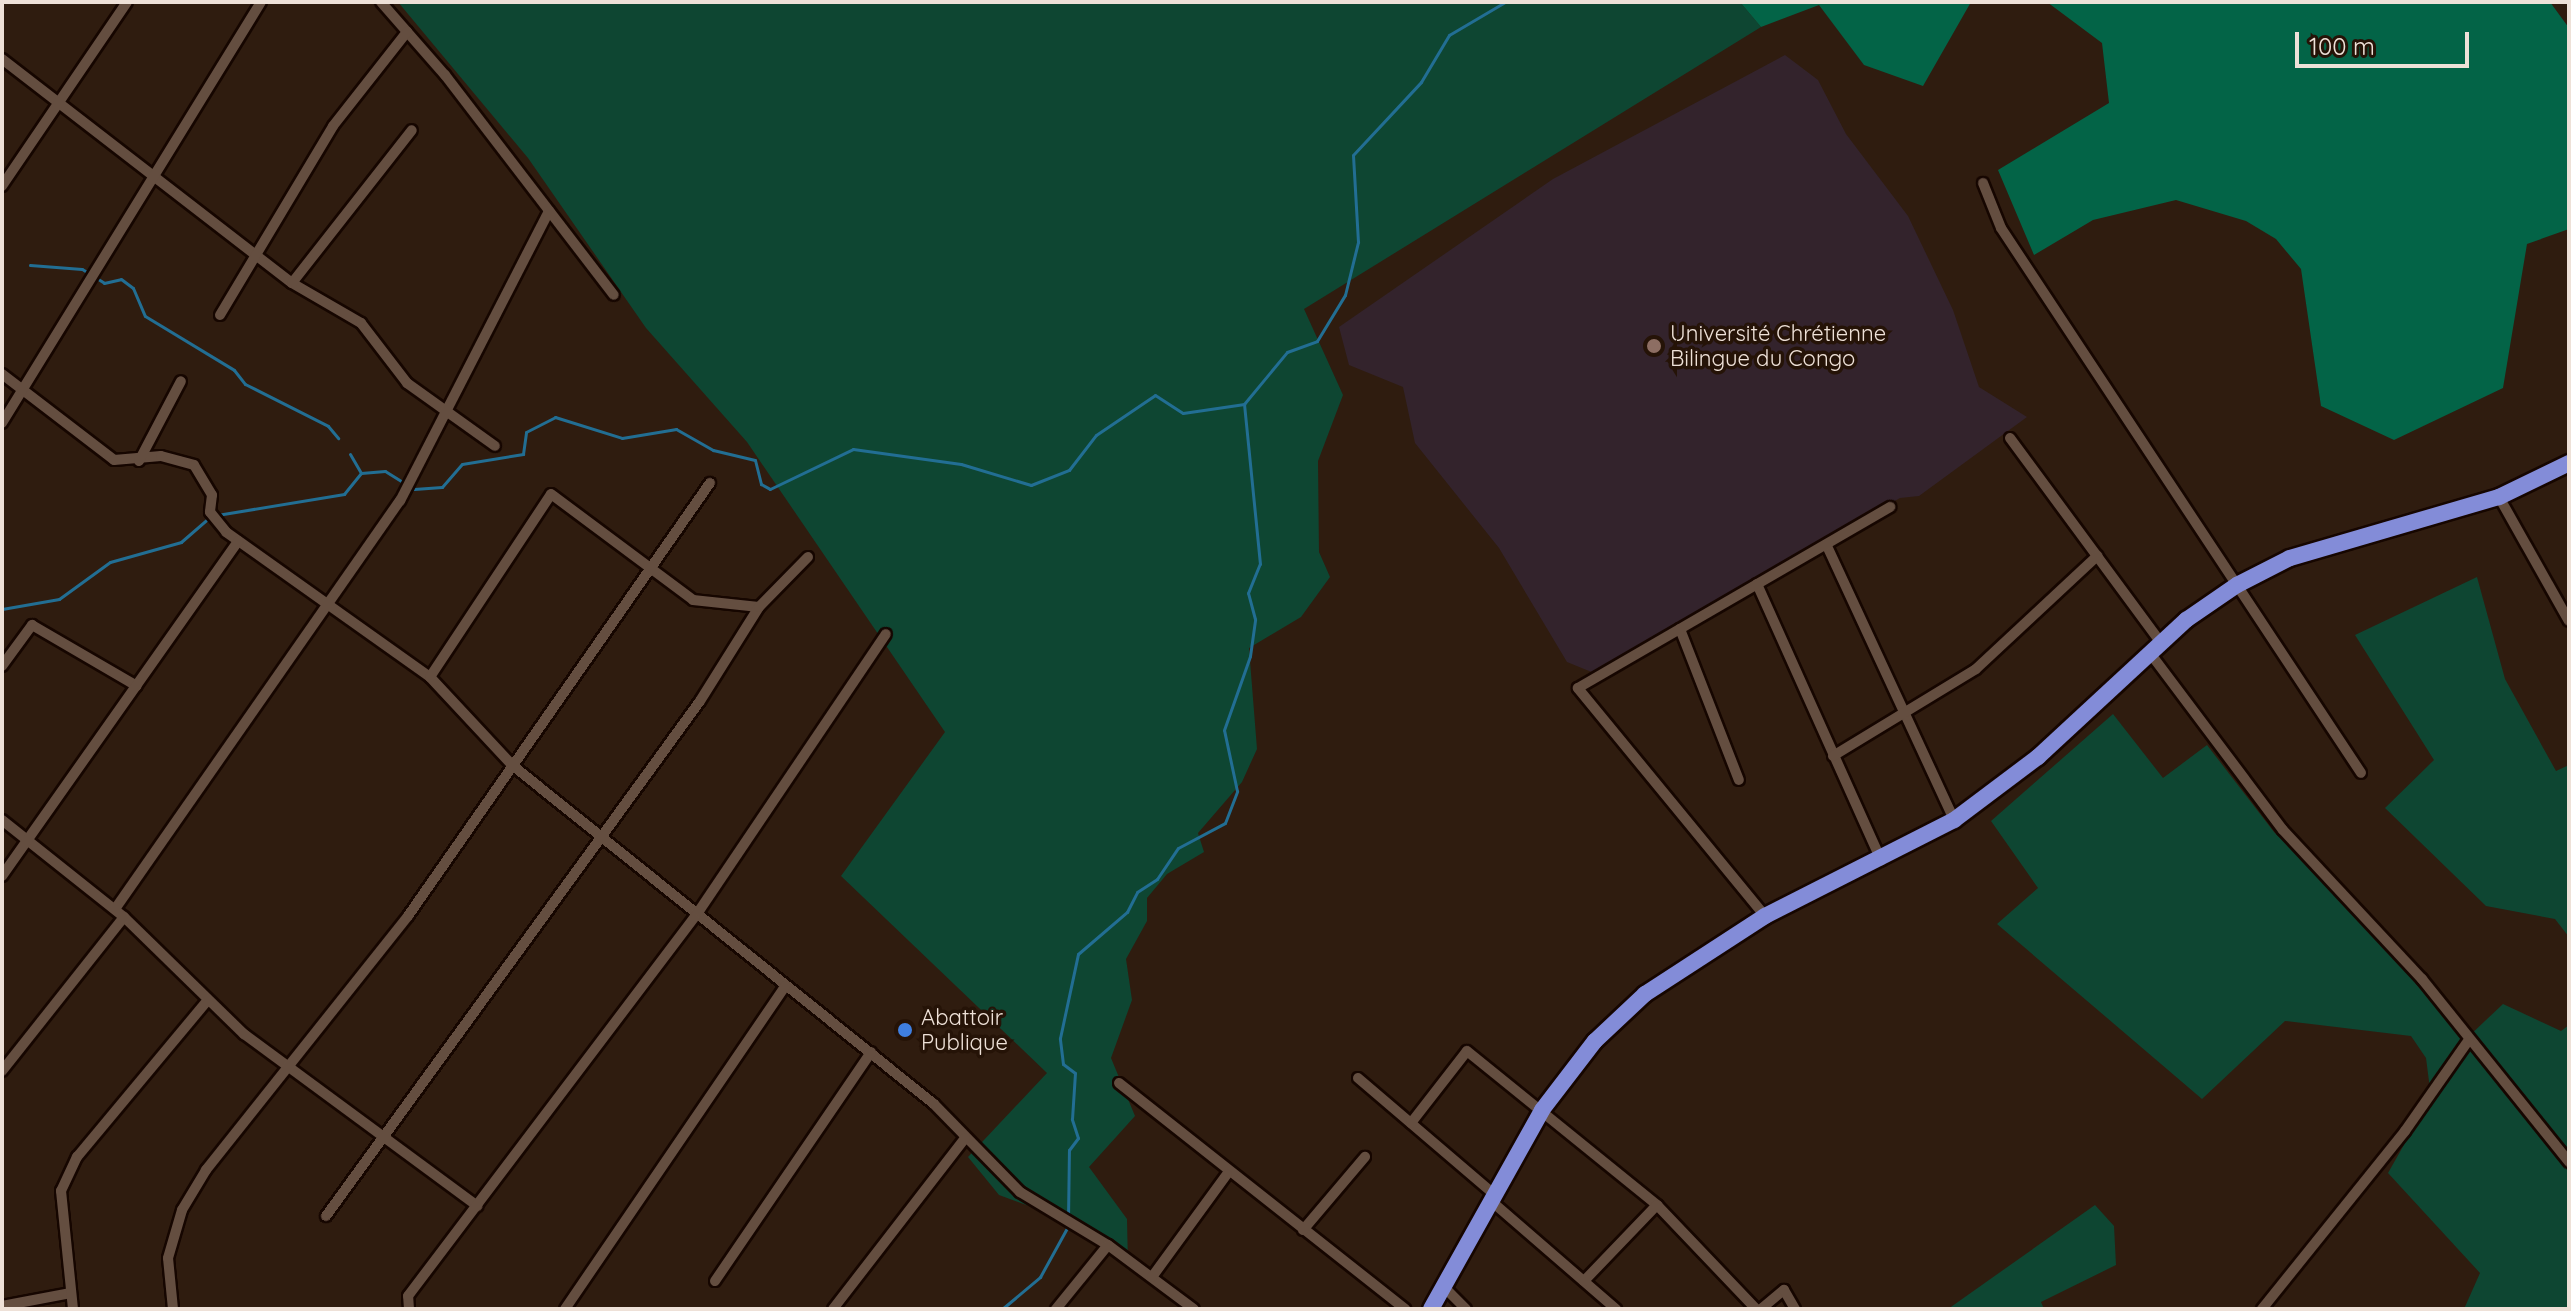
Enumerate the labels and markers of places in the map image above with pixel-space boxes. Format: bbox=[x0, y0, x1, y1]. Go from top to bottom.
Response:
place label: Université Chrétienne Bilingue du Congo bbox=[1670, 320, 1886, 372]
marker: Université Chrétienne Bilingue du Congo bbox=[1645, 337, 1663, 355]
place label: Abattoir Publique bbox=[921, 1004, 1008, 1056]
marker: Abattoir Publique bbox=[896, 1021, 914, 1039]

